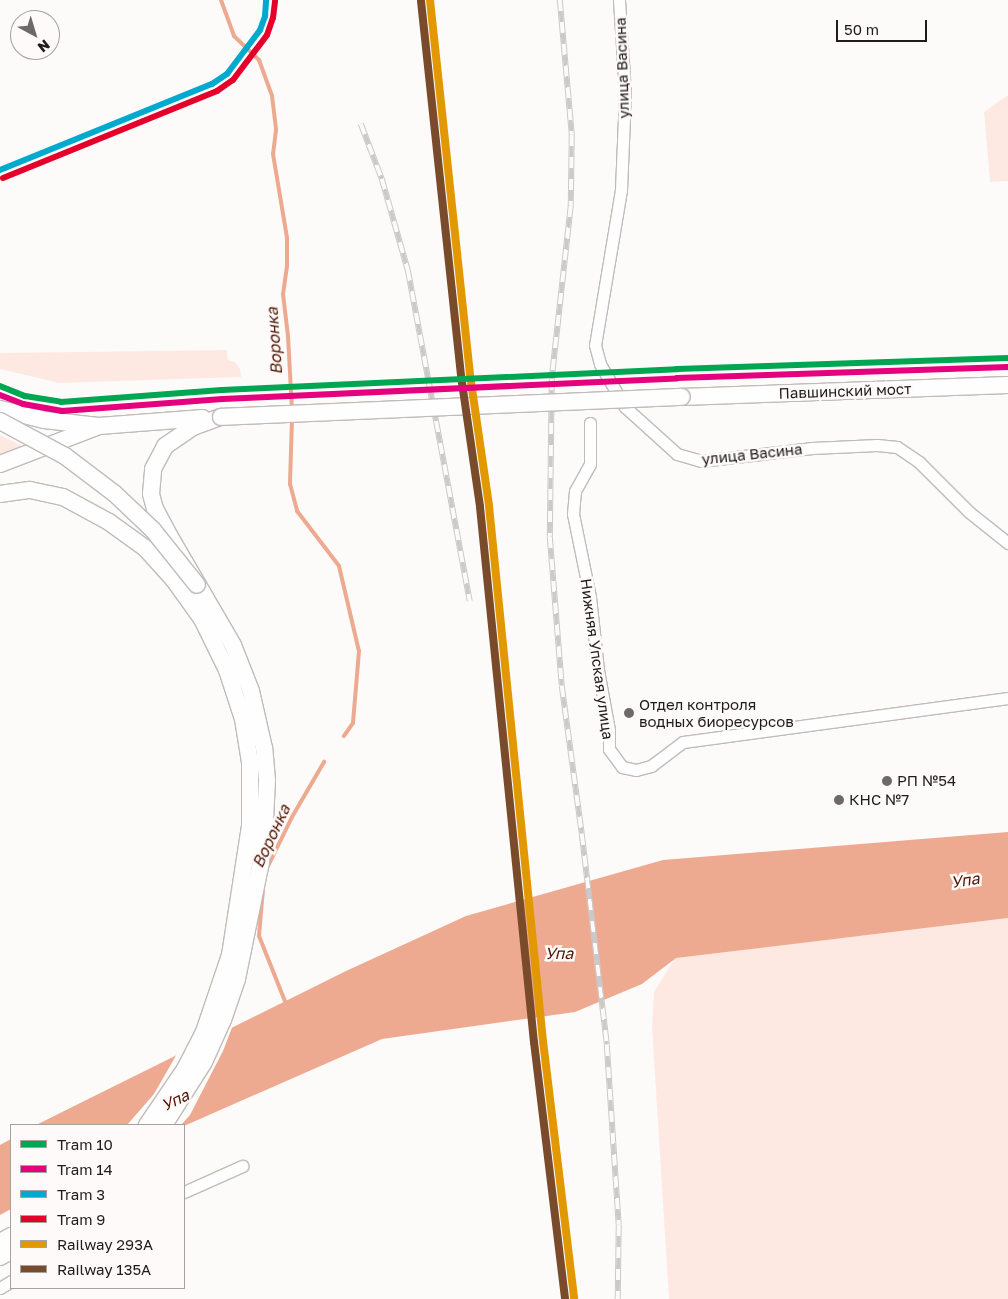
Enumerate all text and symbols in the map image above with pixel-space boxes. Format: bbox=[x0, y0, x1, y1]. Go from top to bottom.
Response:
north arrow bbox=[10, 10, 60, 60]
scale bar bbox=[838, 10, 929, 42]
street label: улица Васина bbox=[611, 17, 633, 119]
text: 50 m bbox=[844, 20, 879, 38]
text: N bbox=[35, 36, 54, 56]
water label: Воронка bbox=[262, 307, 286, 375]
street label: Павшинский мост bbox=[778, 380, 912, 402]
street label: улица Васина bbox=[701, 440, 803, 468]
street label: Нижняя Упская улица bbox=[577, 577, 617, 741]
place label: Отдел контроля водных биоресурсов bbox=[639, 695, 794, 730]
marker: Отдел контроля водных биоресурсов bbox=[623, 707, 635, 719]
place label: РП №54 bbox=[897, 772, 956, 790]
marker: РП №54 bbox=[881, 775, 893, 787]
place label: КНС №7 bbox=[849, 791, 909, 809]
marker: КНС №7 bbox=[833, 794, 845, 806]
water label: Воронка bbox=[248, 801, 294, 871]
water label: Упа bbox=[949, 868, 981, 892]
water label: Упа bbox=[545, 943, 573, 963]
water label: Упа bbox=[158, 1085, 192, 1115]
legend bbox=[10, 1124, 185, 1289]
text: Tram 10 bbox=[57, 1135, 113, 1153]
text: Tram 14 bbox=[57, 1160, 113, 1178]
text: Tram 3 bbox=[57, 1185, 105, 1203]
text: Tram 9 bbox=[57, 1210, 105, 1228]
text: Railway 293А bbox=[57, 1235, 153, 1253]
text: Railway 135А bbox=[57, 1260, 151, 1278]

